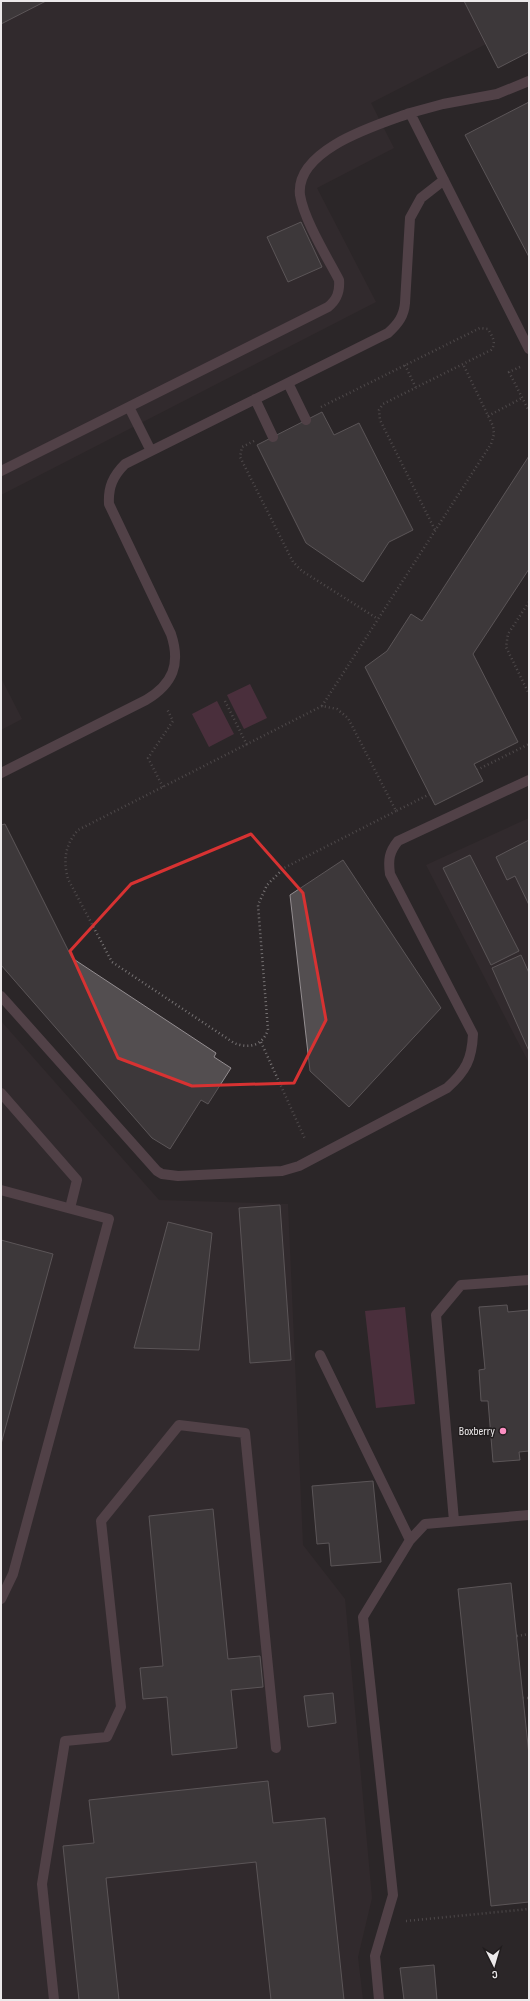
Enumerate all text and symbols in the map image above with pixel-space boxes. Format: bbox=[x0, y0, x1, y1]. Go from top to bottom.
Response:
place label: Boxberry bbox=[459, 1424, 495, 1439]
marker: Boxberry bbox=[498, 1426, 508, 1436]
north arrow bbox=[474, 1945, 514, 1985]
text: С bbox=[491, 1968, 498, 1981]

